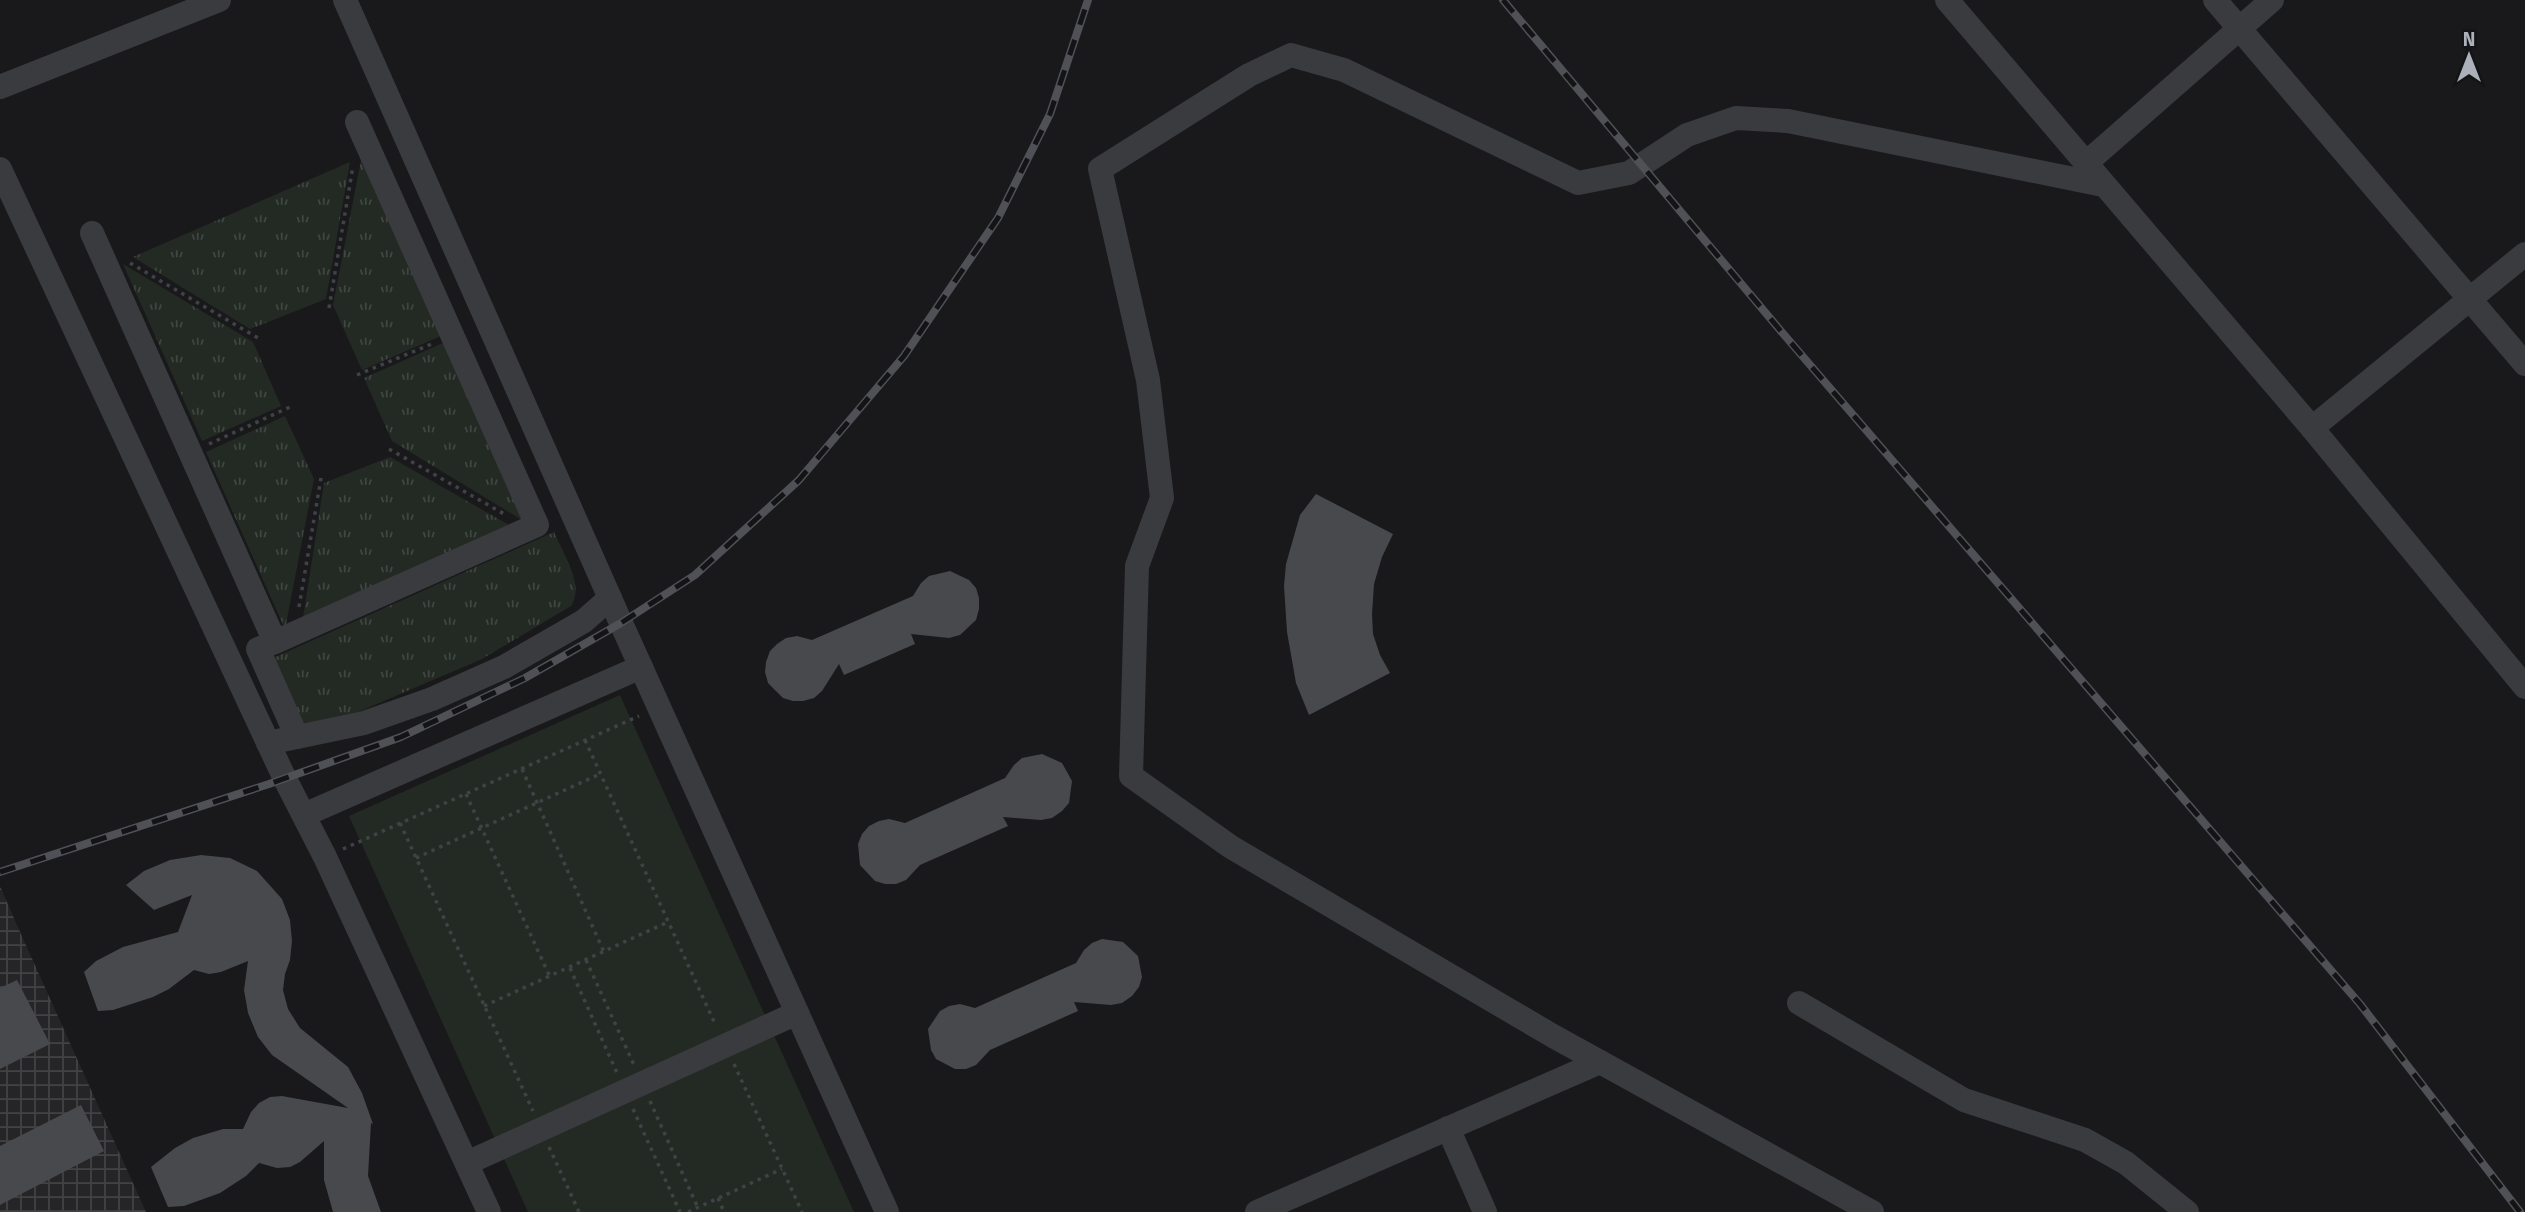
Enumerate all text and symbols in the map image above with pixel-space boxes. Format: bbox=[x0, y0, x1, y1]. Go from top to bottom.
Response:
north arrow bbox=[2434, 21, 2504, 91]
text: N bbox=[2463, 28, 2475, 51]

